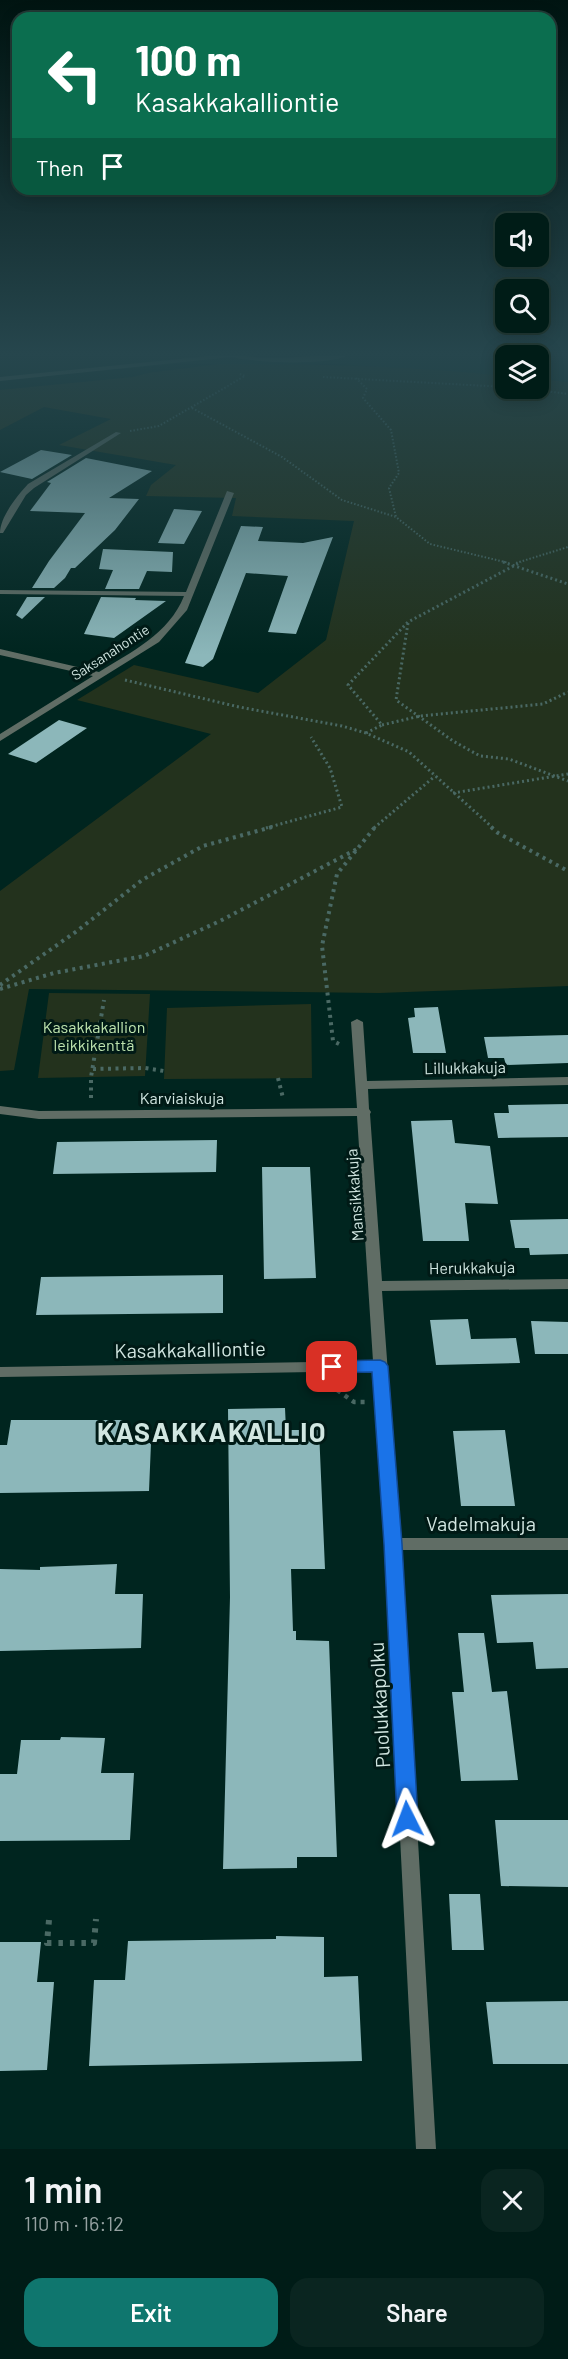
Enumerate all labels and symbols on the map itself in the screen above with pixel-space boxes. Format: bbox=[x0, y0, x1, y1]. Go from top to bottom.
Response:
street label: Saksanahontie bbox=[68, 620, 152, 684]
park label: Kasakkakallion leikkikenttä bbox=[43, 1017, 145, 1054]
street label: Lillukkakuja bbox=[424, 1057, 506, 1077]
street label: Karviaiskuja bbox=[140, 1088, 224, 1107]
street label: Mansikkakuja bbox=[341, 1148, 367, 1242]
street label: Herukkakuja bbox=[429, 1257, 515, 1277]
street label: Kasakkakalliontie bbox=[114, 1336, 266, 1362]
pin bbox=[306, 1341, 357, 1392]
district label: KASAKKAKALLIO bbox=[97, 1415, 327, 1447]
street label: Vadelmakuja bbox=[426, 1511, 536, 1535]
street label: Puolukkapolku bbox=[364, 1641, 394, 1769]
position arrow bbox=[375, 1787, 439, 1851]

